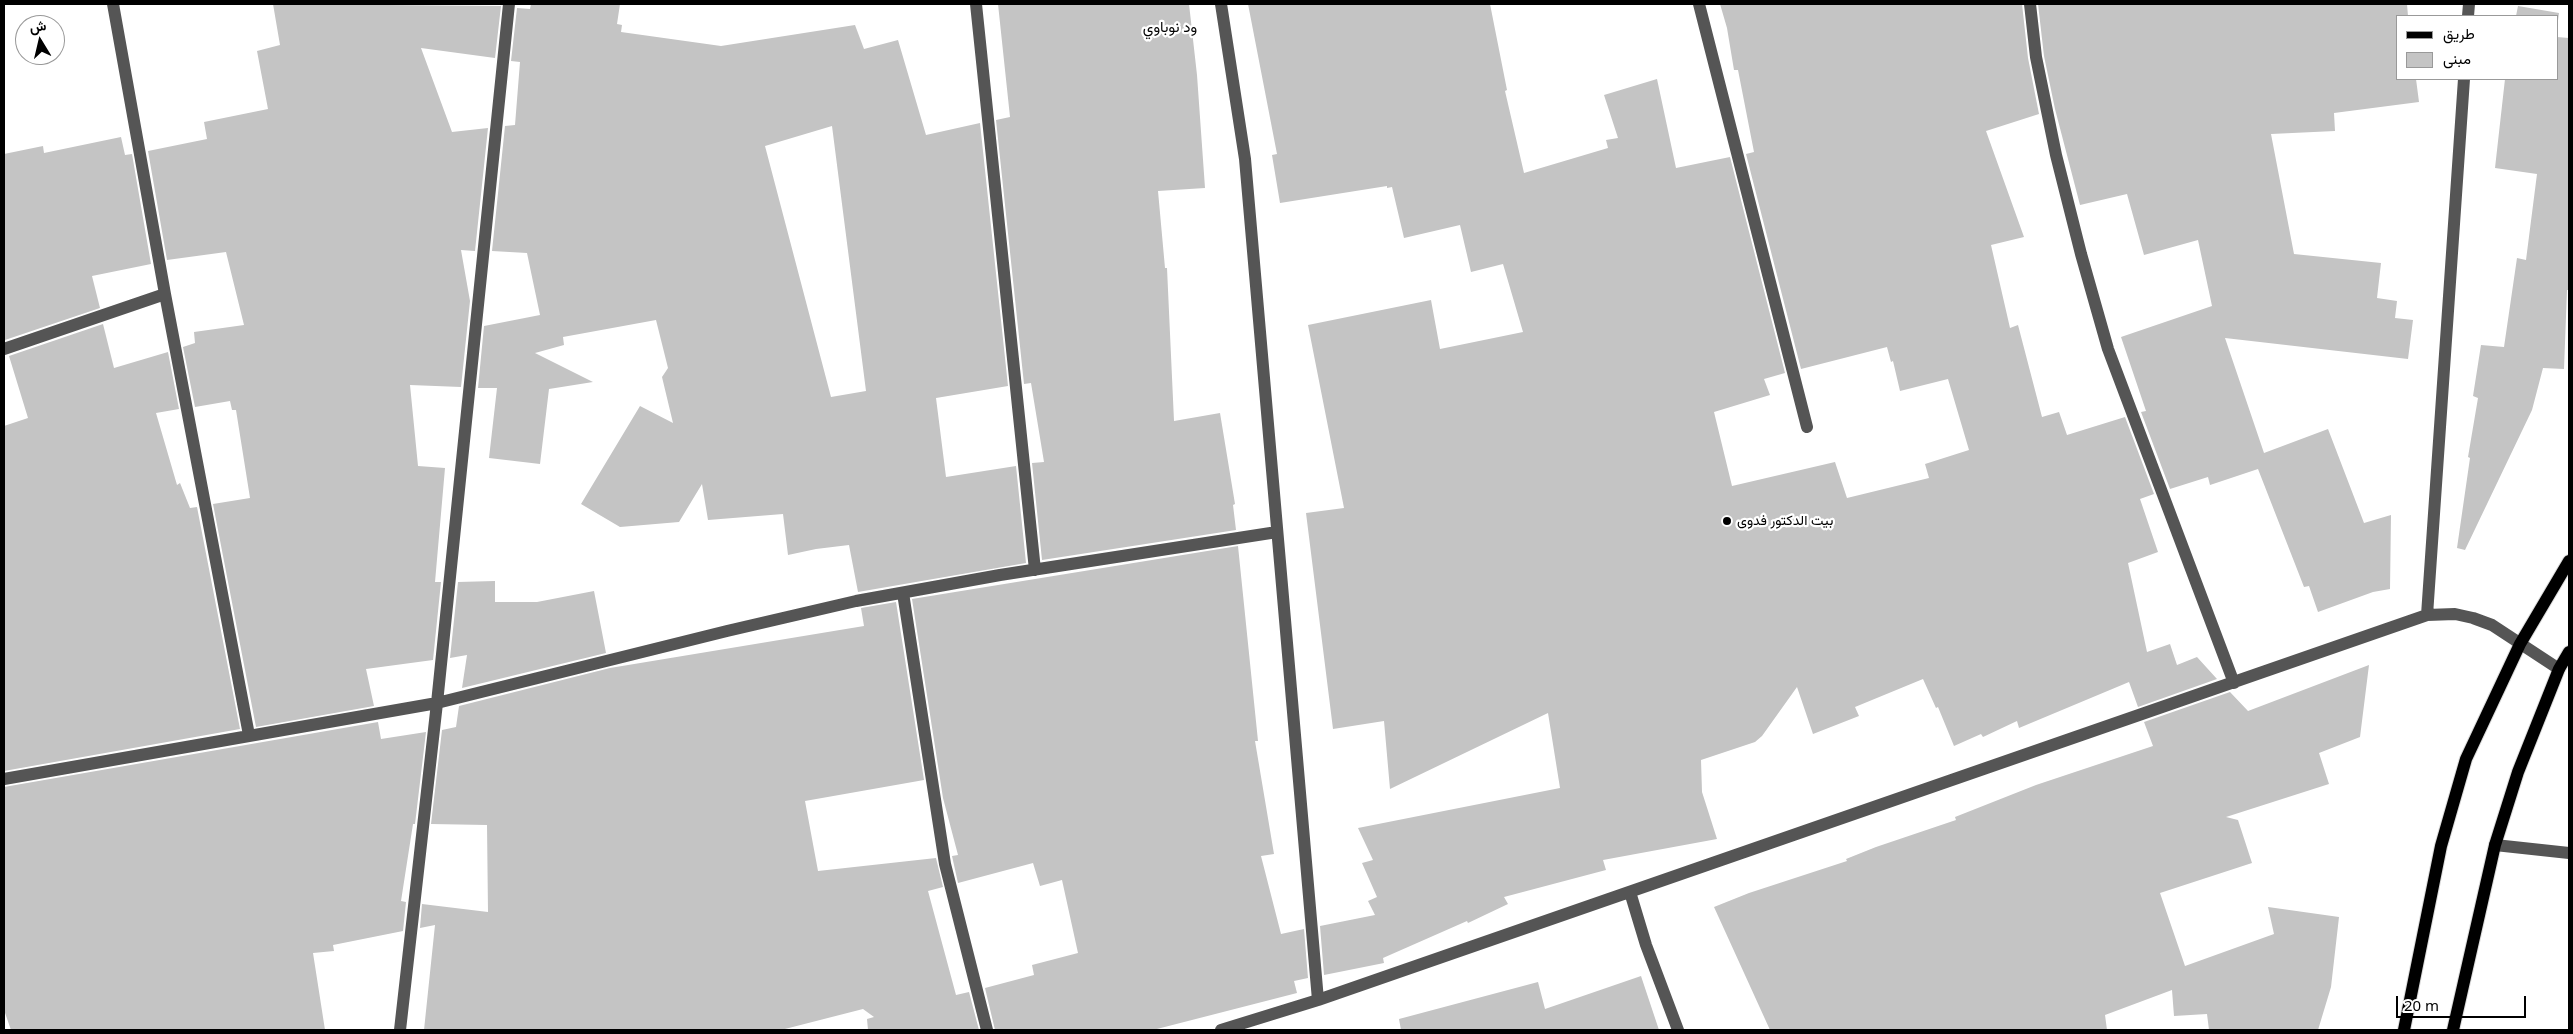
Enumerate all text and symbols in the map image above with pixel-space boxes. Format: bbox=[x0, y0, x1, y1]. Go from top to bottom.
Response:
north arrow bbox=[15, 15, 65, 65]
text: ش bbox=[28, 15, 48, 36]
legend bbox=[2396, 15, 2558, 80]
district label: ود نوباوي bbox=[1143, 19, 1197, 37]
text: طريق bbox=[2443, 23, 2475, 43]
text: مبنى bbox=[2443, 48, 2471, 68]
place label: بيت الدكتور فدوى bbox=[1737, 513, 1833, 529]
marker: بيت الدكتور فدوى bbox=[1721, 515, 1733, 527]
scale bar bbox=[2398, 986, 2528, 1018]
text: 20 m bbox=[2404, 995, 2439, 1015]

